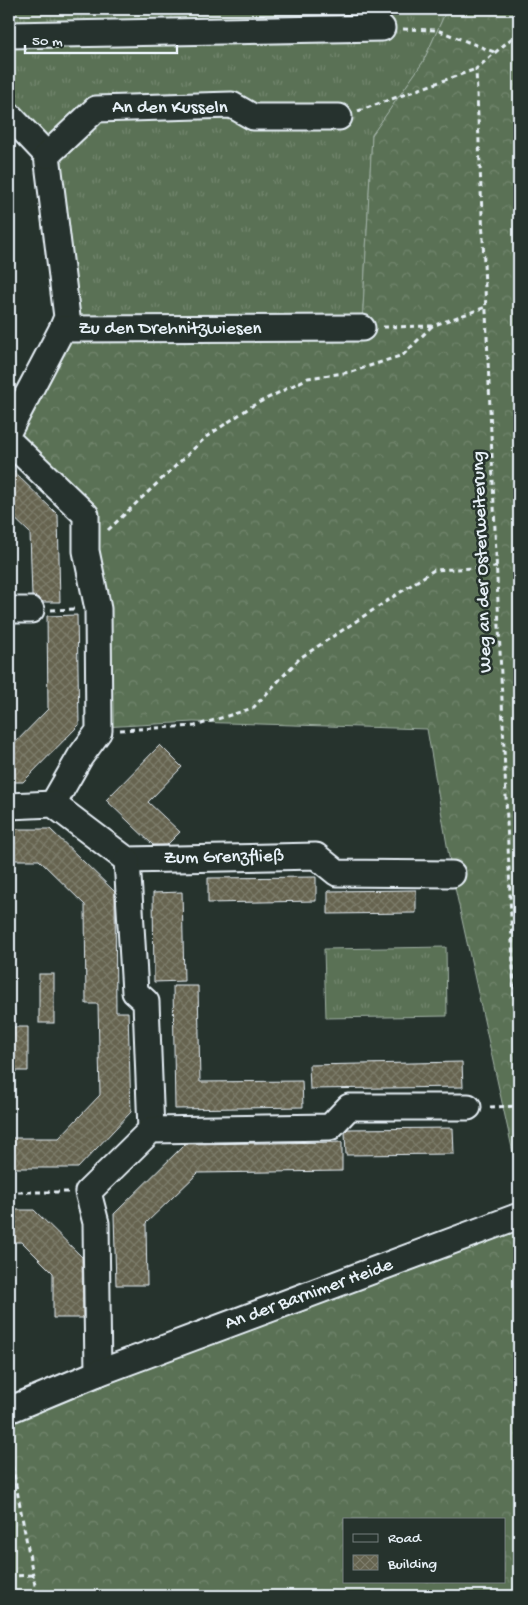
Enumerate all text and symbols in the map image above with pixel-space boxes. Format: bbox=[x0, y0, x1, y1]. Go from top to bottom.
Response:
scale bar bbox=[25, 22, 178, 54]
text: 50 m bbox=[32, 33, 63, 51]
street label: An den Kusseln bbox=[112, 97, 228, 120]
street label: Zu den Drehnitzwiesen bbox=[78, 318, 262, 341]
street label: Weg an der Osterweiterung bbox=[468, 451, 498, 673]
street label: Zum Grenzfließ bbox=[164, 845, 284, 871]
street label: An der Barnimer Heide bbox=[222, 1254, 396, 1336]
legend bbox=[343, 1518, 506, 1582]
text: Road bbox=[388, 1530, 422, 1548]
text: Building bbox=[387, 1556, 437, 1574]

